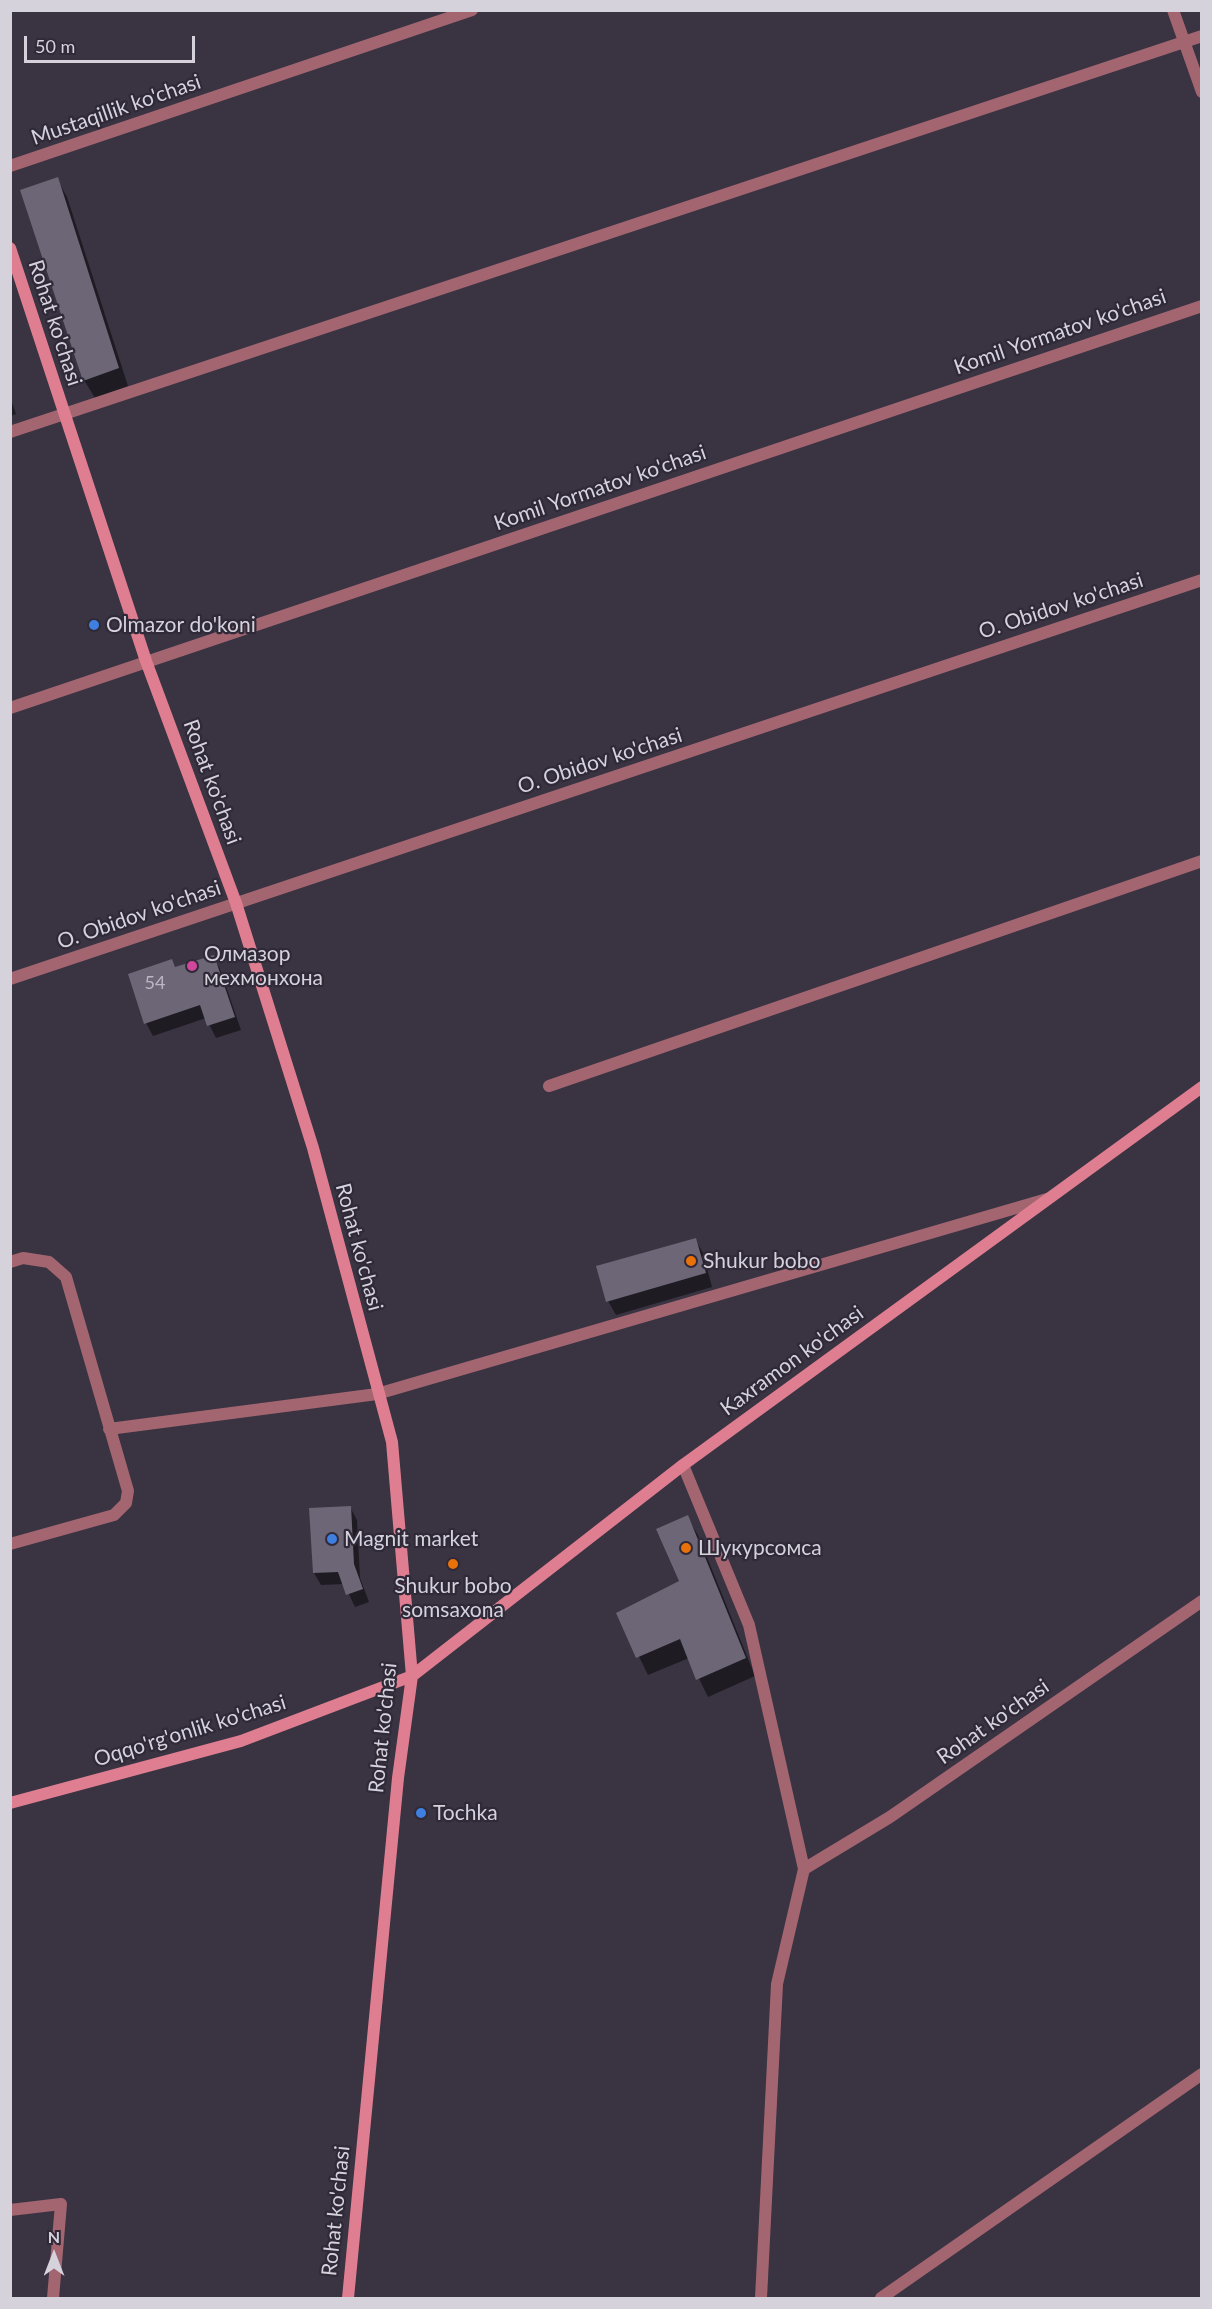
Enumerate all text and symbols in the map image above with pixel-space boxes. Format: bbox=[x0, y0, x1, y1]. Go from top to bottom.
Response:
scale bar bbox=[27, 24, 198, 62]
text: 50 m bbox=[35, 35, 75, 57]
street label: Mustaqillik ko'chasi bbox=[28, 69, 204, 151]
street label: Rohat ko'chasi bbox=[23, 257, 87, 389]
street label: Komil Yormatov ko'chasi bbox=[951, 284, 1169, 380]
street label: Komil Yormatov ko'chasi bbox=[491, 440, 709, 536]
street label: O. Obidov ko'chasi bbox=[976, 568, 1146, 644]
place label: Olmazor do'koni bbox=[106, 612, 256, 638]
marker: Olmazor do'koni bbox=[87, 618, 101, 632]
street label: Rohat ko'chasi bbox=[178, 716, 246, 848]
street label: O. Obidov ko'chasi bbox=[515, 723, 685, 799]
street label: O. Obidov ko'chasi bbox=[54, 875, 224, 955]
place label: Олмазор мехмонхона bbox=[204, 941, 323, 991]
marker: Олмазор мехмонхона bbox=[185, 959, 199, 973]
house number: 54 bbox=[145, 972, 165, 994]
street label: Rohat ko'chasi bbox=[330, 1180, 388, 1314]
place label: Shukur bobo bbox=[703, 1248, 820, 1274]
marker: Shukur bobo bbox=[684, 1254, 698, 1268]
street label: Kaxramon ko'chasi bbox=[716, 1301, 868, 1421]
place label: Magnit market bbox=[344, 1526, 478, 1552]
marker: Magnit market bbox=[325, 1532, 339, 1546]
place label: Шукурсомса bbox=[698, 1535, 822, 1561]
marker: Шукурсомса bbox=[679, 1541, 693, 1555]
marker: Shukur bobo somsaxona bbox=[446, 1557, 460, 1571]
place label: Shukur bobo somsaxona bbox=[394, 1573, 512, 1623]
street label: Rohat ko'chasi bbox=[364, 1662, 402, 1794]
street label: Rohat ko'chasi bbox=[932, 1674, 1054, 1770]
street label: Oqqo'rg'onlik ko'chasi bbox=[91, 1690, 289, 1772]
place label: Tochka bbox=[433, 1800, 498, 1826]
marker: Tochka bbox=[414, 1806, 428, 1820]
street label: Rohat ko'chasi bbox=[317, 2145, 355, 2277]
north arrow bbox=[24, 2225, 84, 2285]
text: N bbox=[48, 2227, 60, 2246]

